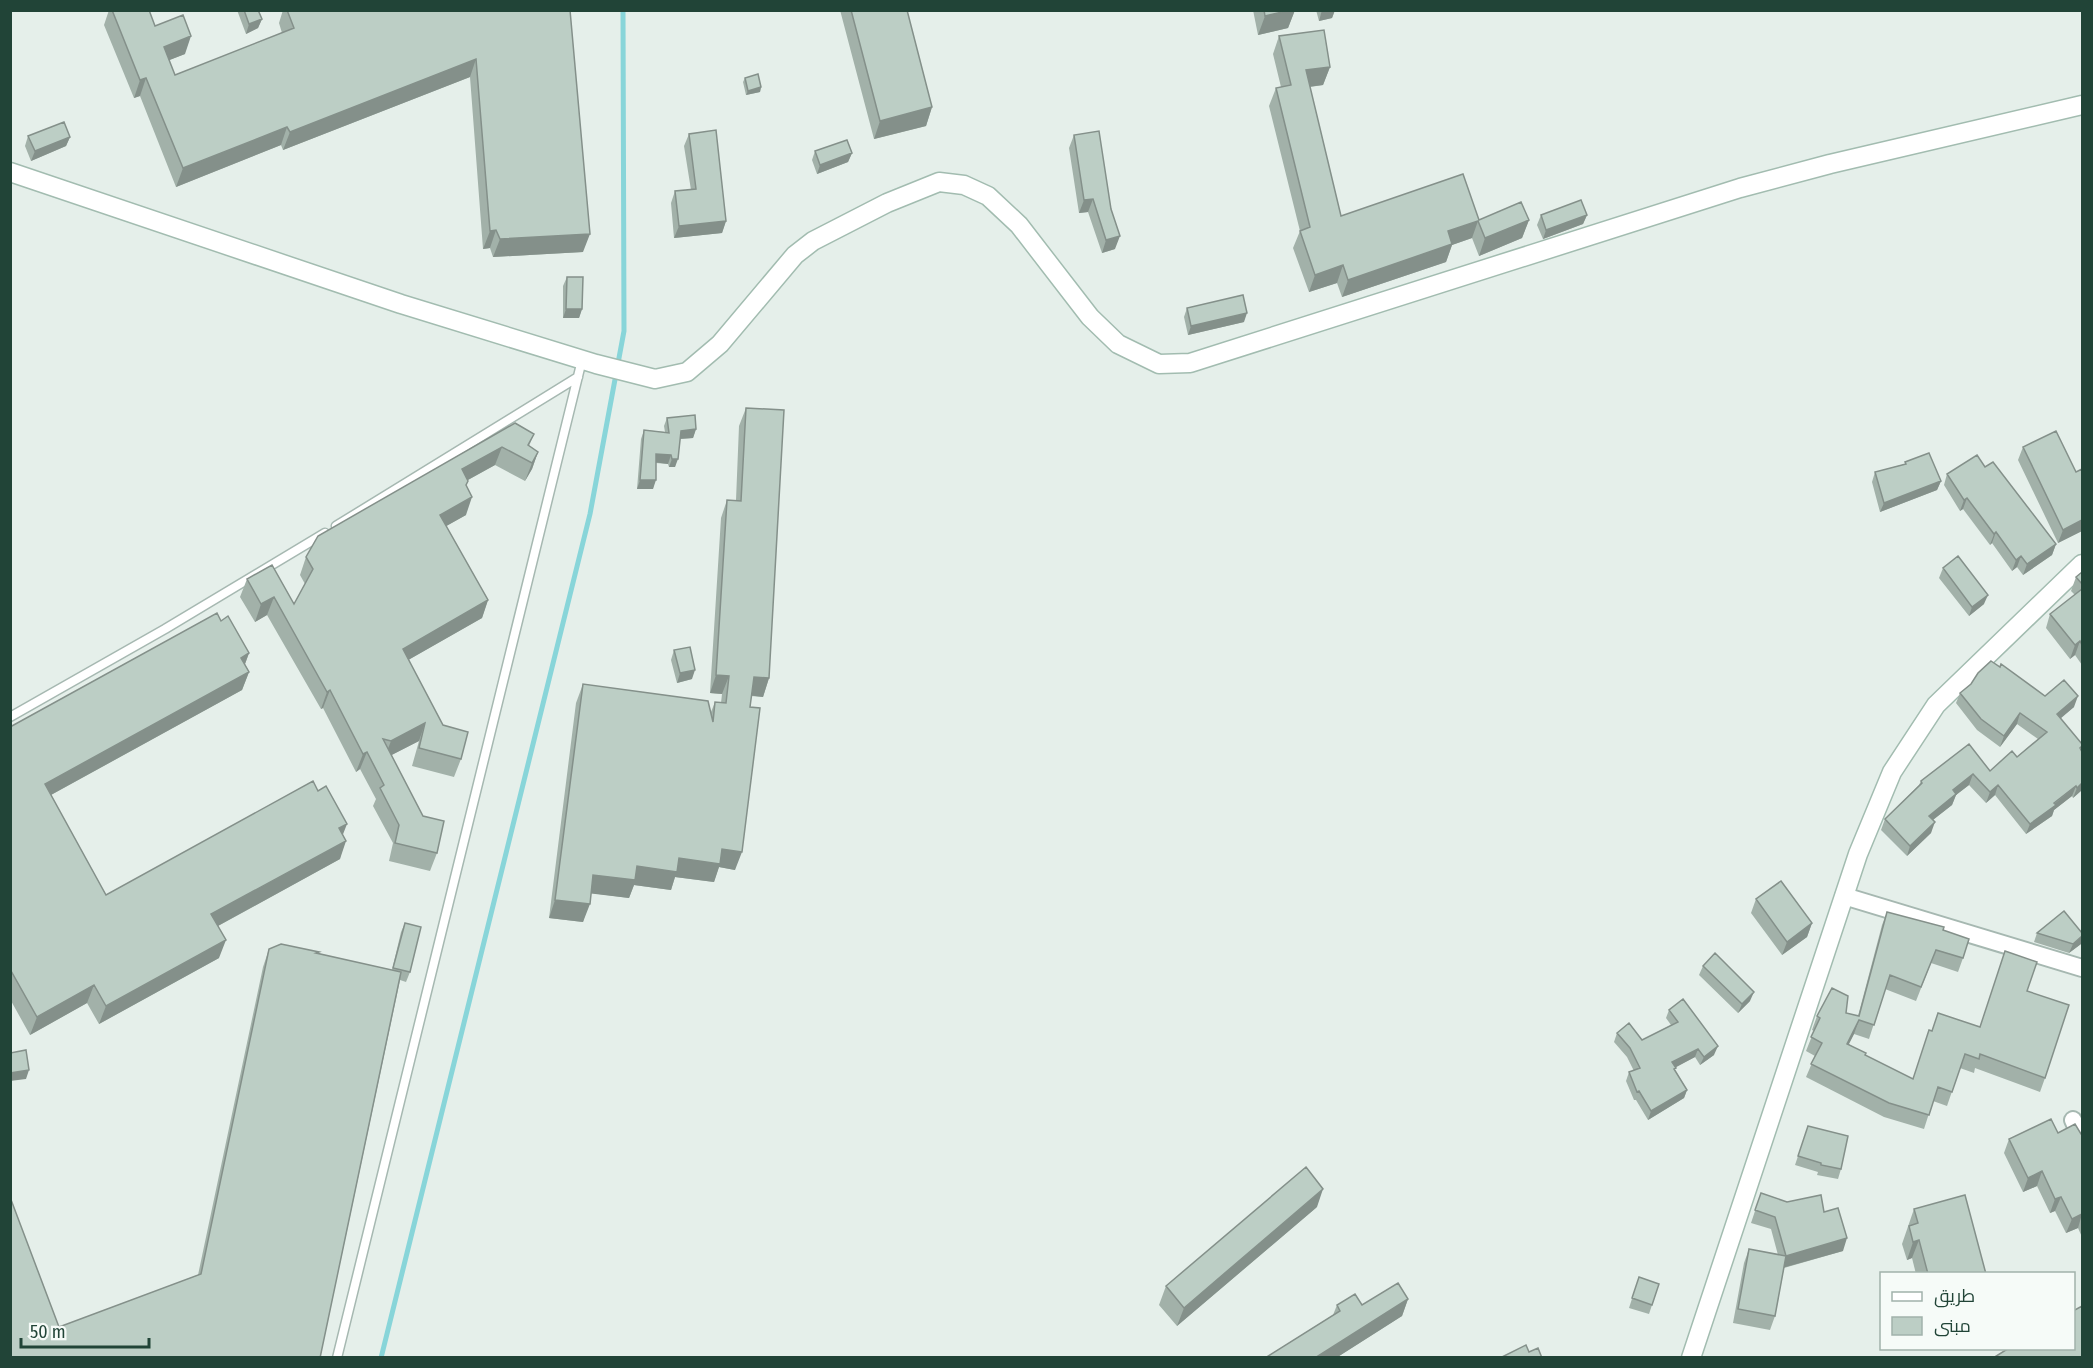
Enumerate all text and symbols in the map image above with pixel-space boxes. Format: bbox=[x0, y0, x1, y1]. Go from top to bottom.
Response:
legend bbox=[1880, 1272, 2075, 1350]
text: طريق bbox=[1934, 1285, 1975, 1308]
scale bar bbox=[21, 1311, 148, 1349]
text: مبنى bbox=[1934, 1315, 1971, 1337]
text: 50 m bbox=[30, 1321, 66, 1343]

